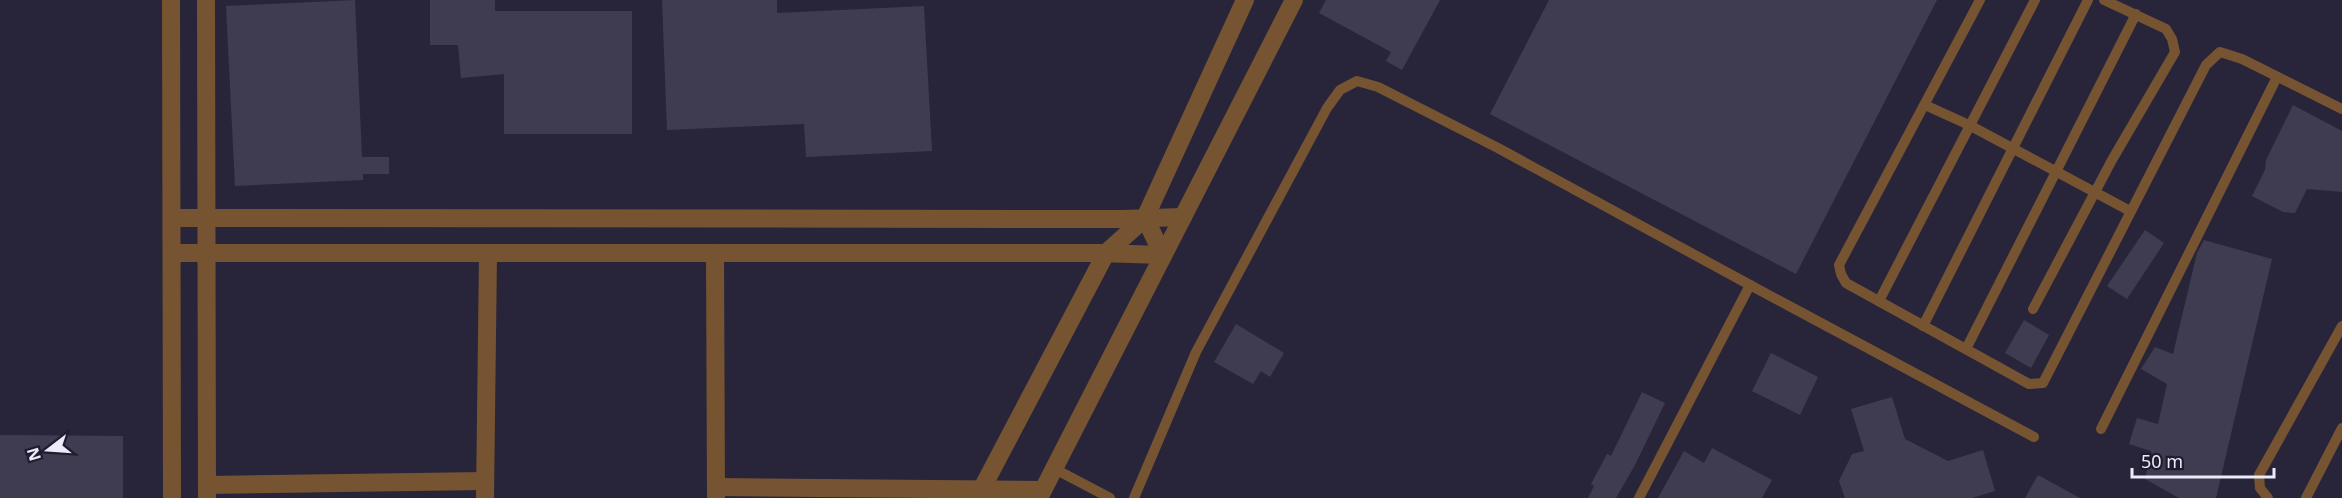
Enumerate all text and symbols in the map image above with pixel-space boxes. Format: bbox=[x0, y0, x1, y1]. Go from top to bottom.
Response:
north arrow bbox=[18, 420, 78, 480]
scale bar bbox=[2132, 441, 2274, 479]
text: N bbox=[21, 445, 46, 464]
text: 50 m bbox=[2141, 449, 2183, 473]

